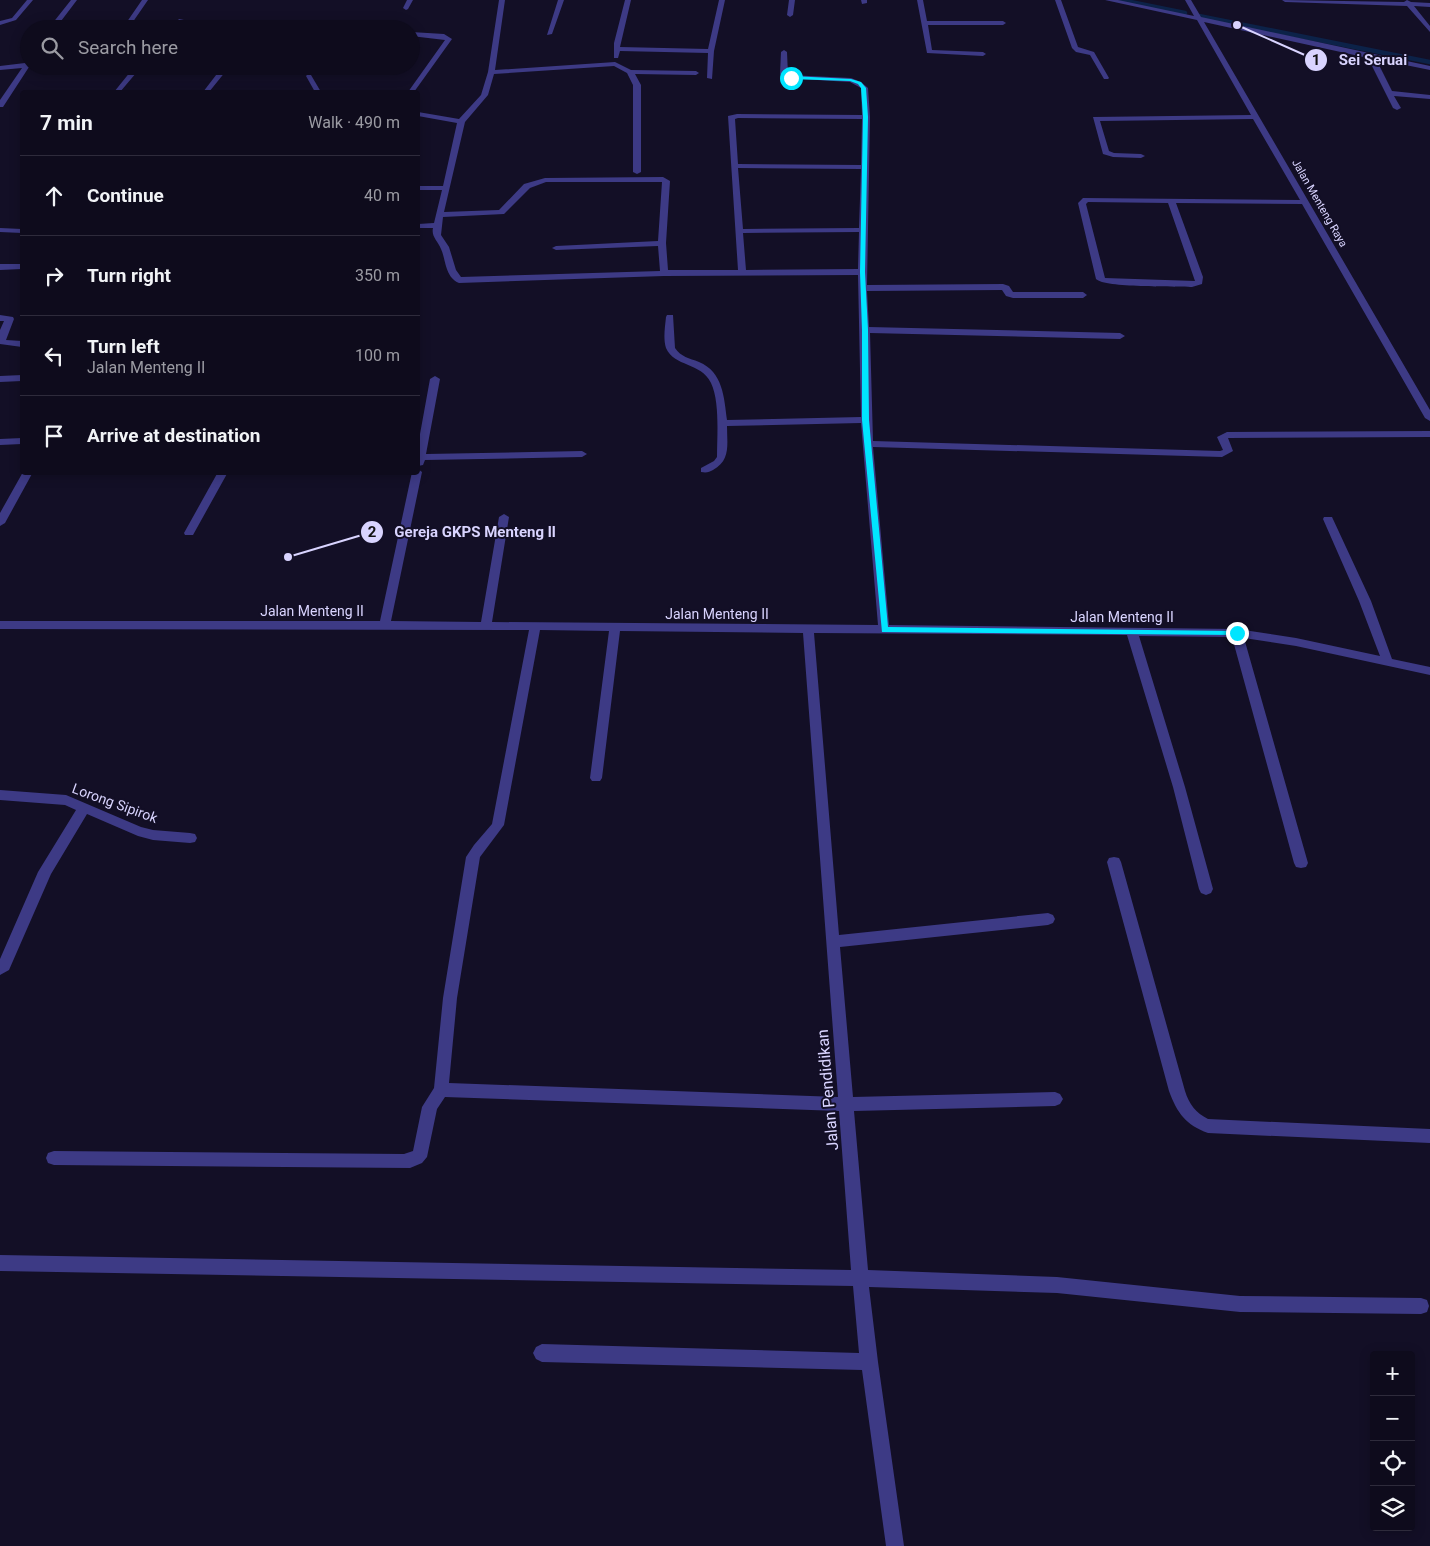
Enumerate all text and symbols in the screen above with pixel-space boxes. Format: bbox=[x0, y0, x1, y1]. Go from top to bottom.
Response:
search box bbox=[20, 20, 420, 75]
icon: search bbox=[38, 34, 66, 62]
text: Search here bbox=[78, 36, 178, 59]
callout: Sei Seruai bbox=[1304, 45, 1417, 75]
text: 1 bbox=[1312, 51, 1320, 69]
text: Sei Seruai bbox=[1339, 51, 1407, 69]
route start bbox=[780, 67, 803, 90]
text: 7 min bbox=[40, 111, 93, 135]
text: Walk · 490 m bbox=[308, 113, 400, 132]
street label: Jalan Menteng Raya bbox=[1289, 157, 1350, 249]
icon: ahead bbox=[40, 182, 68, 210]
text: Continue bbox=[87, 184, 164, 207]
text: 40 m bbox=[364, 186, 400, 205]
icon: right bbox=[40, 262, 68, 290]
text: Turn right bbox=[87, 264, 171, 287]
text: 350 m bbox=[355, 266, 400, 285]
text: Turn left bbox=[87, 335, 160, 358]
icon: left bbox=[40, 342, 68, 370]
text: 100 m bbox=[355, 346, 400, 365]
text: Jalan Menteng II bbox=[87, 358, 205, 377]
icon: arrive bbox=[40, 422, 68, 450]
text: Arrive at destination bbox=[87, 424, 260, 447]
callout: Gereja GKPS Menteng ll bbox=[360, 517, 566, 547]
text: 2 bbox=[368, 523, 377, 541]
text: Gereja GKPS Menteng ll bbox=[394, 523, 556, 541]
street label: Jalan Menteng II bbox=[260, 603, 364, 619]
street label: Jalan Menteng II bbox=[665, 606, 769, 622]
street label: Jalan Menteng II bbox=[1070, 609, 1174, 625]
route end bbox=[1226, 622, 1249, 645]
street label: Lorong Sipirok bbox=[70, 780, 161, 826]
street label: Jalan Pendidikan bbox=[813, 1029, 842, 1151]
map controls bbox=[1370, 1351, 1415, 1531]
button: + bbox=[1370, 1351, 1415, 1396]
button: − bbox=[1370, 1396, 1415, 1441]
button: locate bbox=[1370, 1441, 1415, 1486]
button: layers bbox=[1370, 1486, 1415, 1531]

